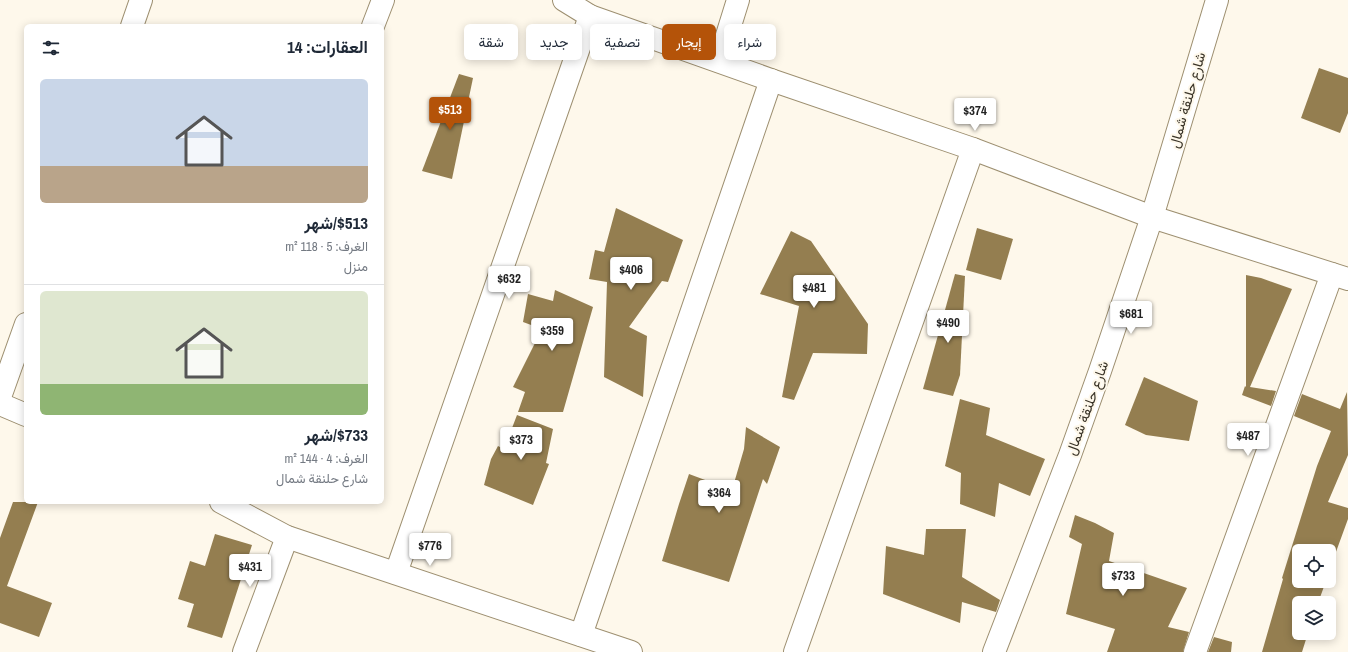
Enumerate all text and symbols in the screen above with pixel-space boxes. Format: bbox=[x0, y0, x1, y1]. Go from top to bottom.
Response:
chip: شقة bbox=[464, 24, 518, 60]
chip: جديد bbox=[526, 24, 582, 60]
chip: تصفية bbox=[590, 24, 654, 60]
chip: إيجار bbox=[662, 24, 716, 60]
chip: شراء bbox=[724, 24, 776, 60]
text: العقارات: 14 bbox=[287, 35, 368, 58]
icon: filters bbox=[40, 37, 62, 59]
street label: شارع حلنقة شمال bbox=[1165, 50, 1211, 151]
pin: $513 bbox=[426, 97, 474, 131]
pin: $374 bbox=[951, 98, 999, 132]
text: $513 bbox=[438, 101, 462, 118]
text: $374 bbox=[963, 102, 987, 119]
icon: home bbox=[168, 105, 240, 177]
text: $513/شهر bbox=[304, 211, 368, 234]
text: الغرف: 5 · 118 m² bbox=[285, 238, 368, 255]
pin: $406 bbox=[607, 257, 655, 291]
text: منزل bbox=[344, 258, 368, 275]
text: $406 bbox=[619, 261, 643, 278]
pin: $632 bbox=[485, 266, 533, 300]
text: $632 bbox=[497, 270, 521, 287]
pin: $481 bbox=[790, 275, 838, 309]
text: $481 bbox=[802, 279, 826, 296]
pin: $681 bbox=[1107, 301, 1155, 335]
text: $681 bbox=[1119, 305, 1143, 322]
pin: $490 bbox=[924, 310, 972, 344]
text: $490 bbox=[936, 314, 960, 331]
icon: home bbox=[168, 317, 240, 389]
pin: $359 bbox=[528, 318, 576, 352]
text: $359 bbox=[540, 322, 564, 339]
street label: شارع حلنقة شمال bbox=[1062, 358, 1114, 458]
text: $733/شهر bbox=[304, 423, 368, 446]
pin: $487 bbox=[1224, 423, 1272, 457]
pin: $373 bbox=[497, 427, 545, 461]
text: $487 bbox=[1236, 427, 1260, 444]
text: $373 bbox=[509, 431, 533, 448]
text: الغرف: 4 · 144 m² bbox=[284, 450, 368, 467]
text: شارع حلنقة شمال bbox=[276, 470, 368, 487]
pin: $364 bbox=[695, 480, 743, 514]
text: $364 bbox=[707, 484, 731, 501]
pin: $776 bbox=[406, 533, 454, 567]
text: $776 bbox=[418, 537, 442, 554]
map controls bbox=[1292, 544, 1336, 640]
button: locate bbox=[1292, 544, 1336, 588]
pin: $431 bbox=[226, 554, 274, 588]
text: $431 bbox=[238, 558, 262, 575]
pin: $733 bbox=[1099, 563, 1147, 597]
text: $733 bbox=[1111, 567, 1135, 584]
button: layers bbox=[1292, 596, 1336, 640]

